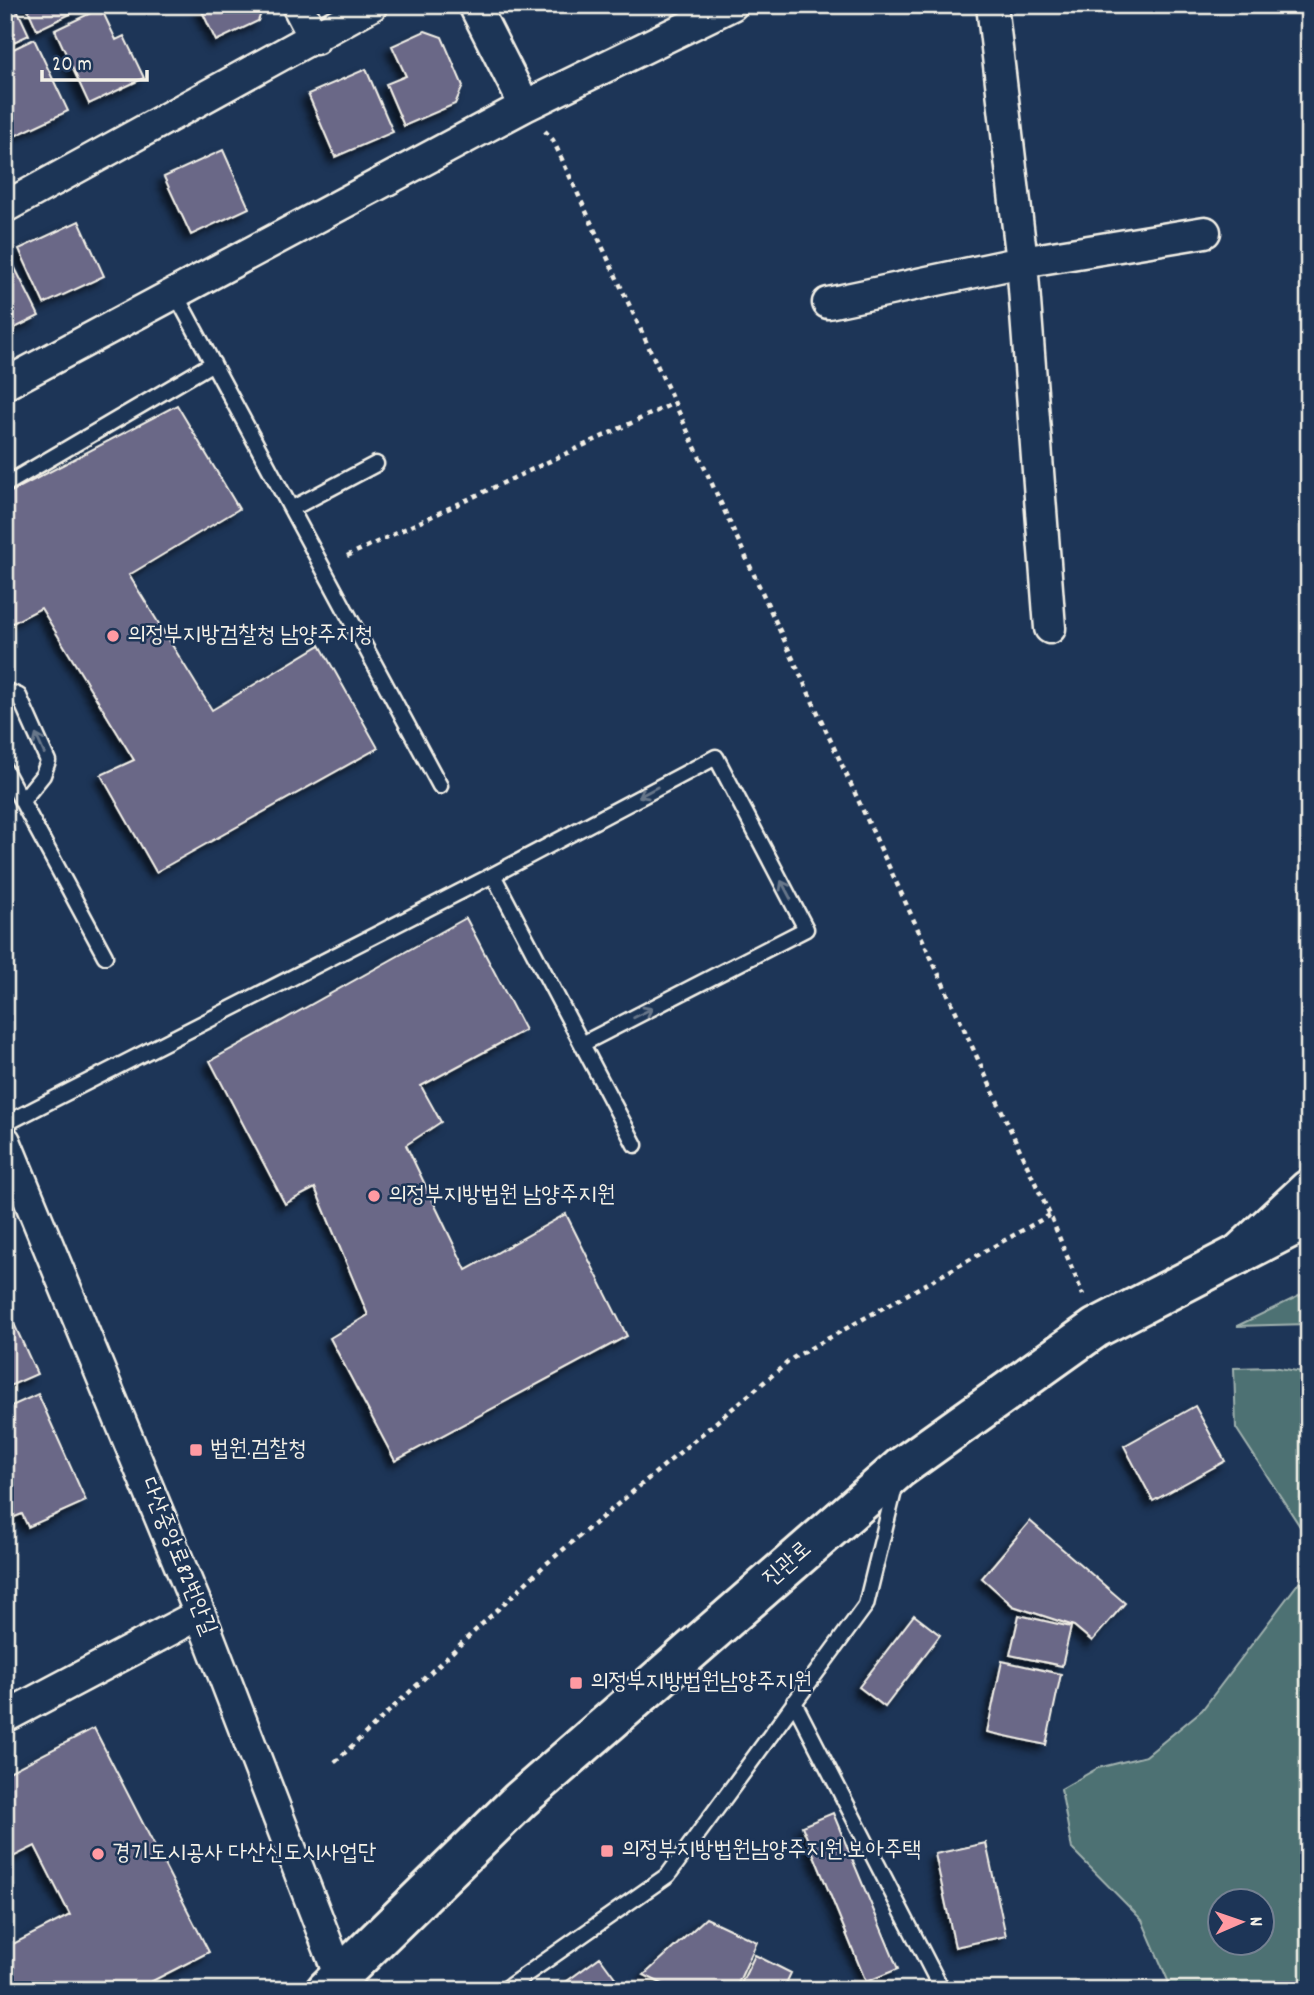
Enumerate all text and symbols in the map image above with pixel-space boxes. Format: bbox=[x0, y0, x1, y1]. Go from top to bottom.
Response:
scale bar bbox=[42, 38, 147, 82]
text: 20 m bbox=[52, 51, 92, 81]
place label: 의정부지방검찰청 남양주지청 bbox=[127, 620, 373, 653]
marker: 의정부지방검찰청 남양주지청 bbox=[105, 628, 121, 644]
one-way arrow bbox=[33, 733, 46, 755]
one-way arrow bbox=[639, 786, 659, 800]
one-way arrow bbox=[779, 881, 793, 901]
one-way arrow bbox=[632, 1005, 653, 1019]
place label: 의정부지방법원 남양주지원 bbox=[388, 1180, 615, 1213]
marker: 의정부지방법원 남양주지원 bbox=[366, 1188, 382, 1204]
place label: 법원.검찰청 bbox=[210, 1434, 306, 1467]
marker: 법원.검찰청 bbox=[188, 1442, 204, 1458]
street label: 다산중앙로82번안길 bbox=[130, 1473, 224, 1641]
street label: 진관로 bbox=[756, 1534, 820, 1596]
place label: 의정부지방법원남양주지원 bbox=[590, 1667, 812, 1700]
marker: 의정부지방법원남양주지원 bbox=[568, 1675, 584, 1691]
place label: 의정부지방법원남양주지원.보아주택 bbox=[621, 1835, 921, 1868]
place label: 경기도시공사 다산신도시사업단 bbox=[112, 1838, 377, 1871]
marker: 의정부지방법원남양주지원.보아주택 bbox=[599, 1843, 615, 1859]
marker: 경기도시공사 다산신도시사업단 bbox=[90, 1846, 106, 1862]
north arrow bbox=[1206, 1886, 1276, 1956]
text: N bbox=[1241, 1916, 1268, 1927]

